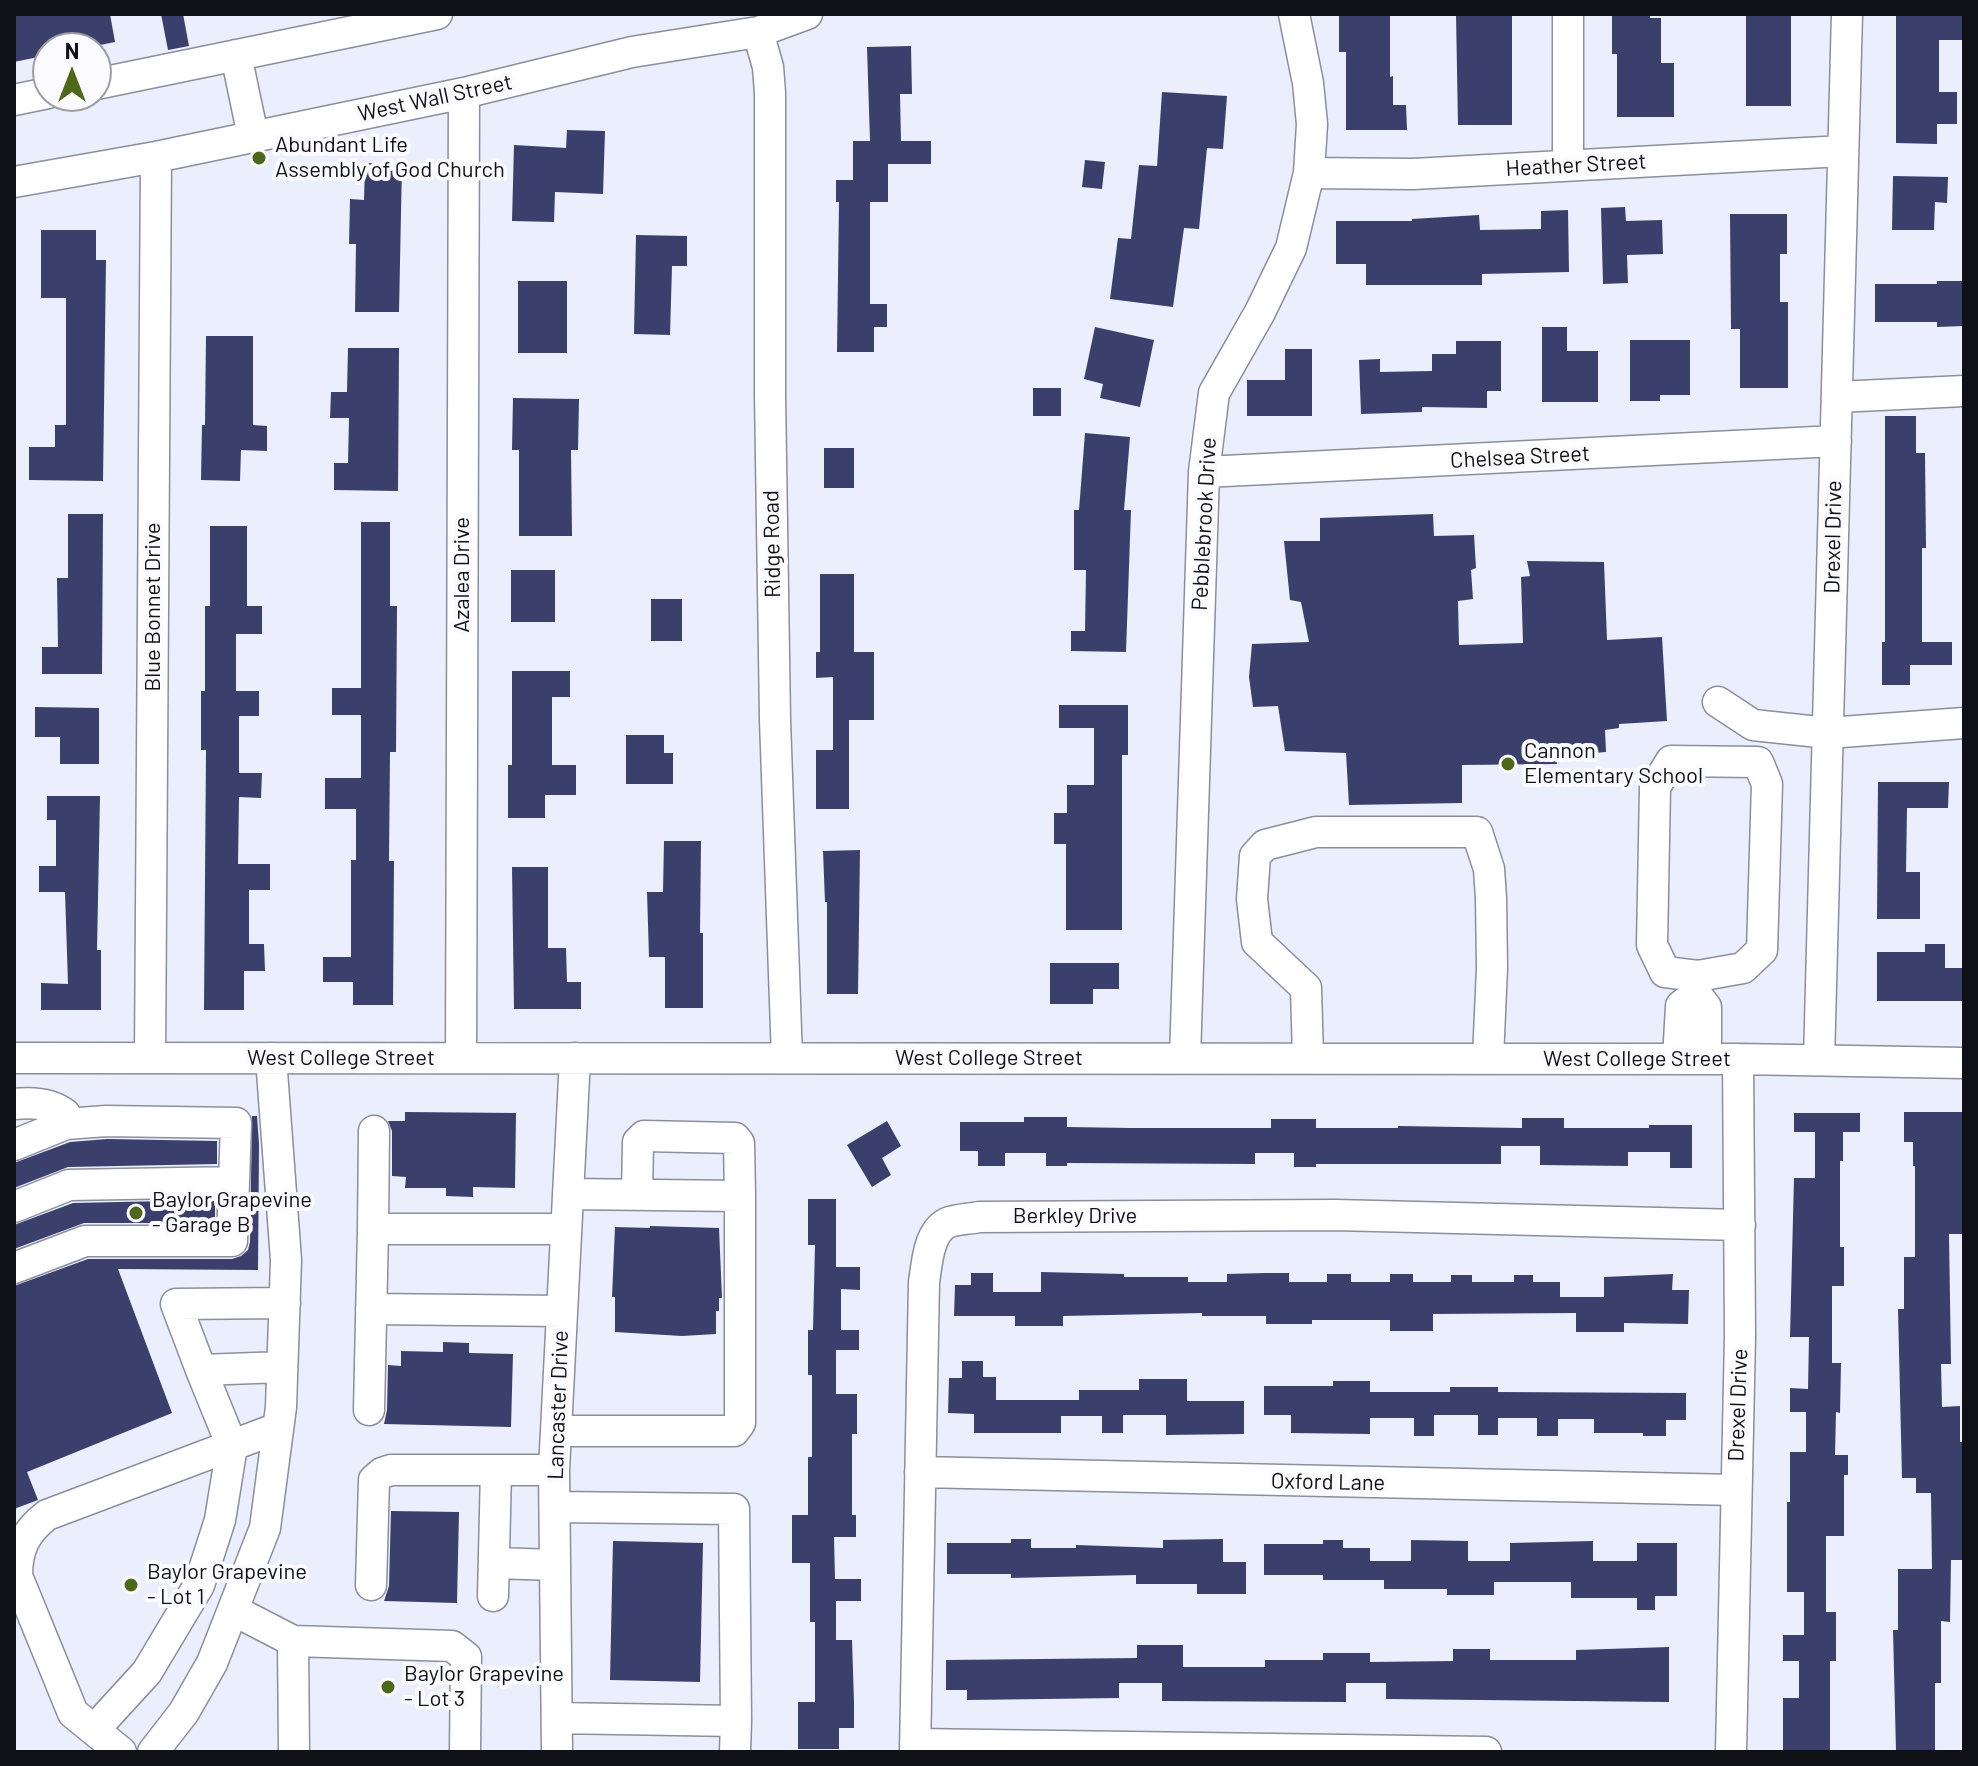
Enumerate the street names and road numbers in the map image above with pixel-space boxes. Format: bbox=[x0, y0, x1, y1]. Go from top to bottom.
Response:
street label: West Wall Street bbox=[356, 69, 514, 127]
street label: Heather Street bbox=[1505, 148, 1647, 182]
street label: Pebblebrook Drive bbox=[1186, 437, 1222, 611]
street label: Chelsea Street bbox=[1450, 440, 1590, 474]
street label: Drexel Drive bbox=[1819, 480, 1847, 594]
street label: Ridge Road bbox=[758, 490, 786, 598]
street label: Azalea Drive bbox=[449, 517, 475, 633]
street label: Blue Bonnet Drive bbox=[140, 522, 166, 692]
street label: West College Street bbox=[247, 1045, 435, 1071]
street label: West College Street bbox=[895, 1045, 1083, 1071]
street label: West College Street bbox=[1543, 1046, 1731, 1072]
street label: Berkley Drive bbox=[1013, 1203, 1137, 1229]
street label: Lancaster Drive bbox=[542, 1330, 574, 1480]
street label: Drexel Drive bbox=[1723, 1348, 1753, 1462]
street label: Oxford Lane bbox=[1271, 1468, 1385, 1496]

